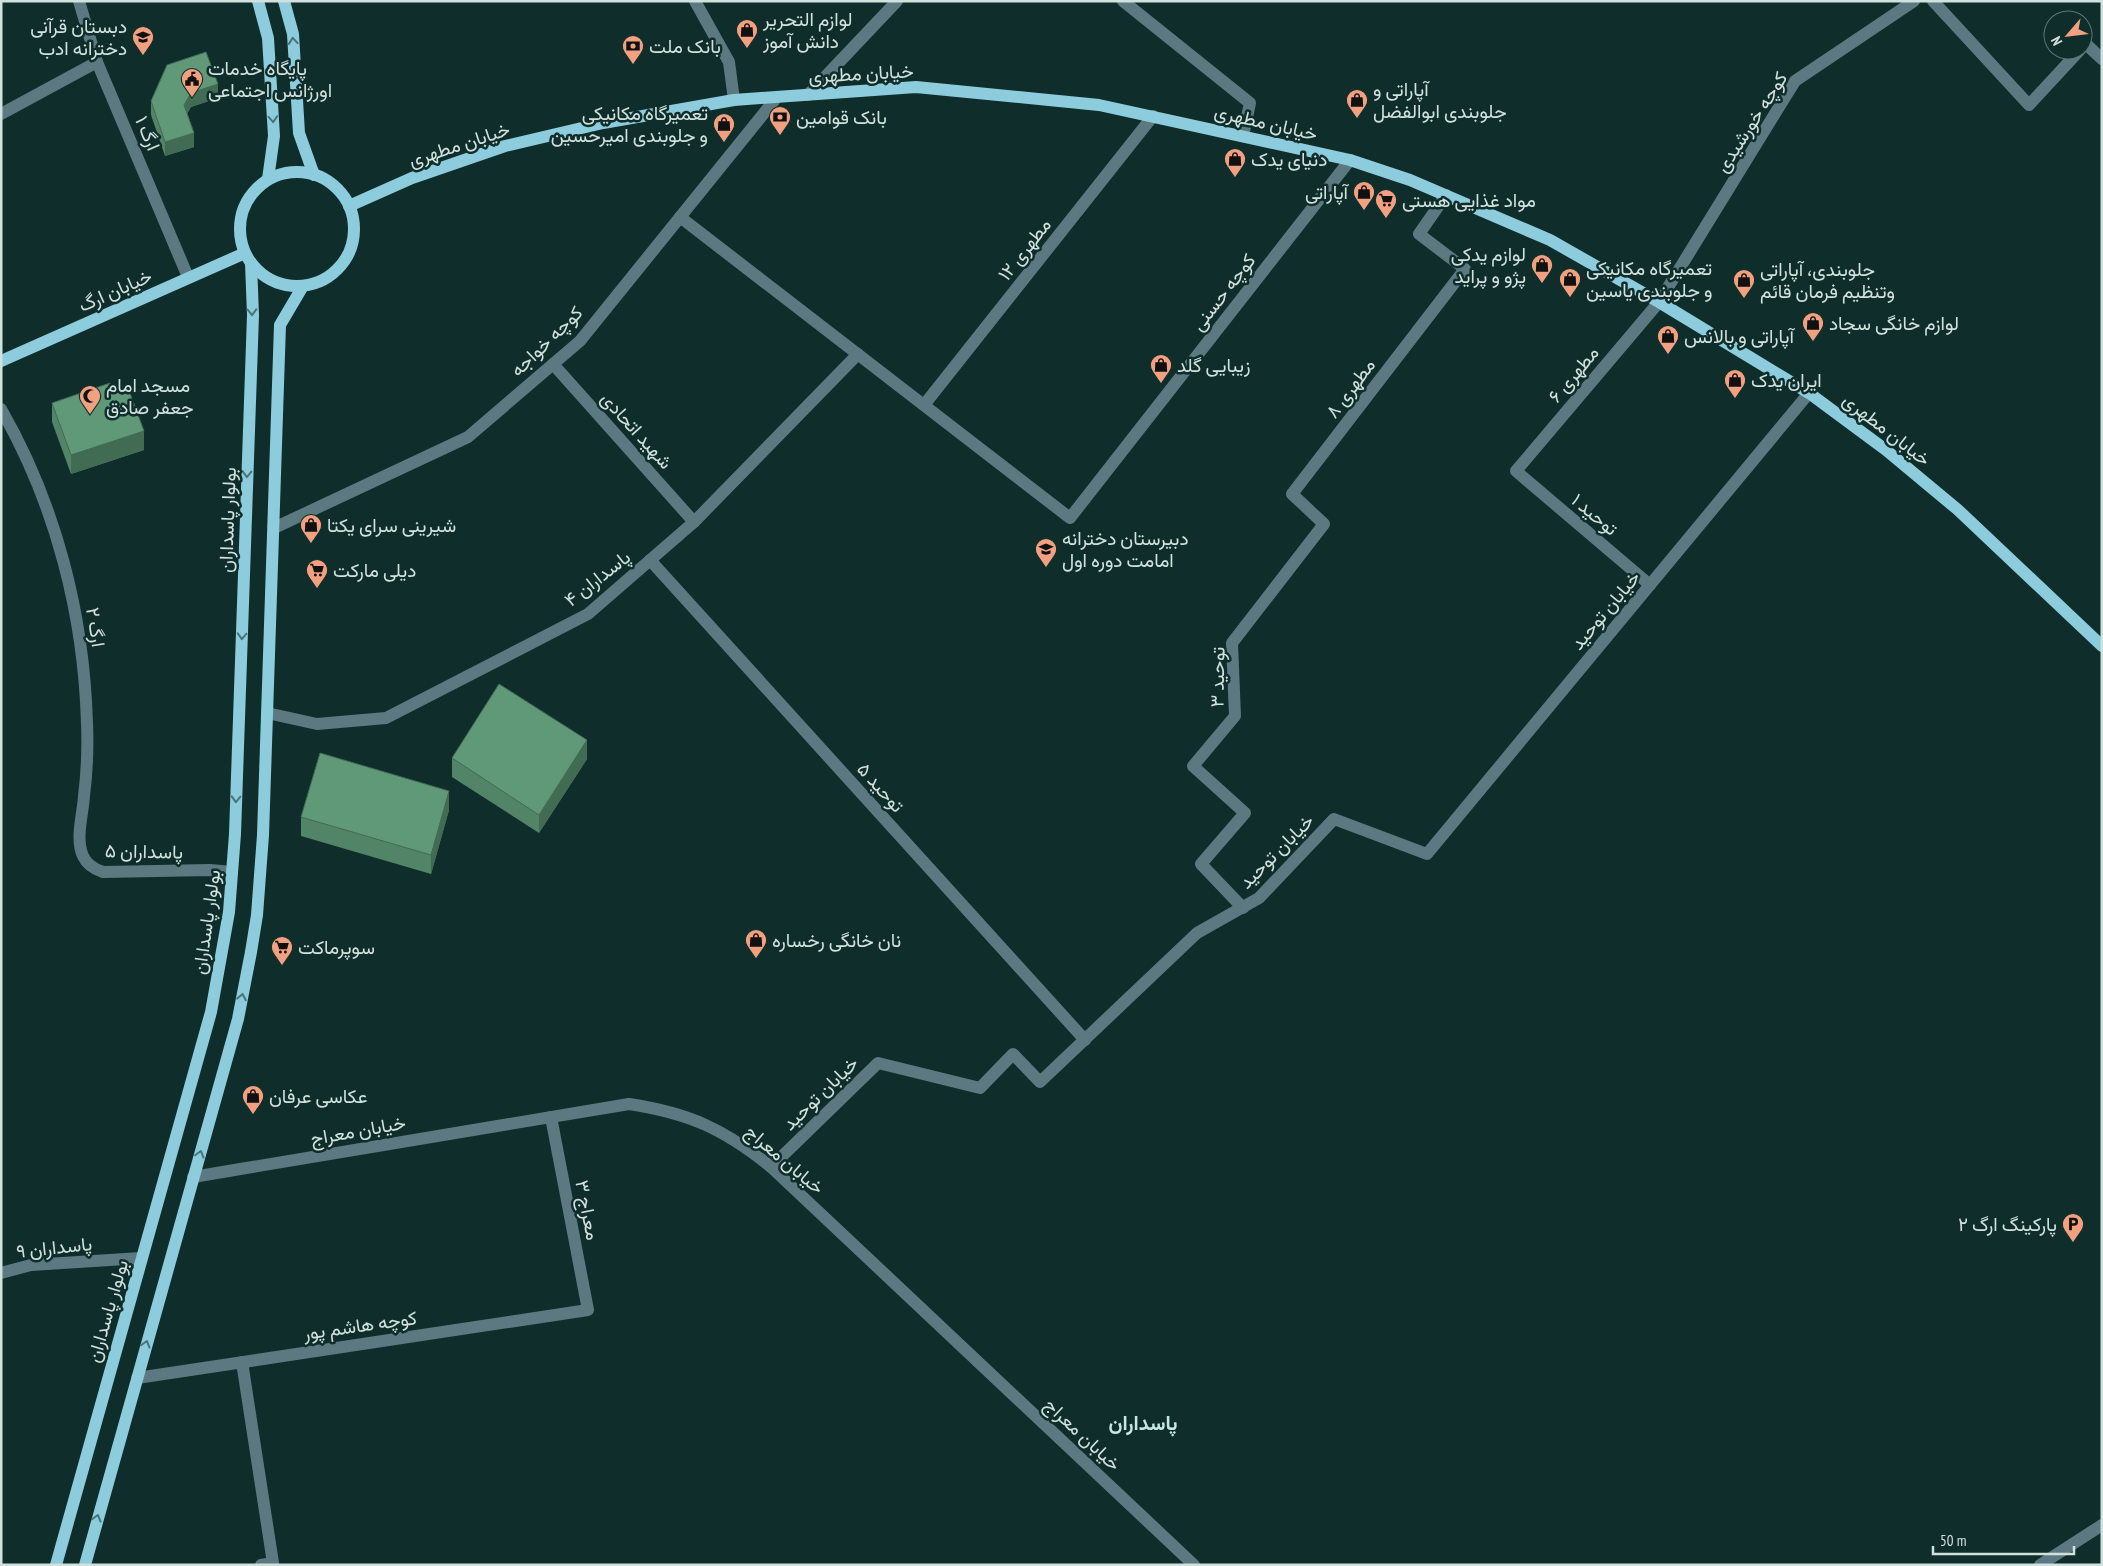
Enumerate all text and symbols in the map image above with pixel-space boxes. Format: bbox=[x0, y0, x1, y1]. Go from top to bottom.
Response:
place label: لوازم التحریر دانش آموز bbox=[762, 7, 853, 53]
north arrow bbox=[2043, 10, 2093, 60]
place label: دبستان قرآنی دخترانه ادب bbox=[30, 14, 127, 60]
shop icon: لوازم التحریر دانش آموز bbox=[735, 18, 759, 49]
school or university icon: دبستان قرآنی دخترانه ادب bbox=[131, 25, 155, 56]
bank icon: بانک ملت bbox=[621, 34, 645, 65]
place label: بانک ملت bbox=[649, 34, 721, 58]
text: N bbox=[2047, 34, 2066, 49]
one-way arrow bbox=[288, 37, 299, 45]
place label: پایگاه خدمات اورژانس اجتماعی bbox=[208, 56, 332, 102]
street label: خیابان مطهری bbox=[808, 58, 914, 88]
public building icon: پایگاه خدمات اورژانس اجتماعی bbox=[180, 67, 204, 98]
street label: کوچه خورشیدی bbox=[1710, 67, 1794, 178]
place label: آپاراتی و جلوبندی ابوالفضل bbox=[1373, 77, 1507, 123]
shop icon: آپاراتی و جلوبندی ابوالفضل bbox=[1345, 88, 1369, 119]
street label: خیابان مطهری bbox=[1212, 98, 1320, 146]
place label: تعمیرگاه مکانیکی و جلوبندی امیرحسین bbox=[551, 101, 708, 147]
bank icon: بانک قوامین bbox=[768, 105, 792, 136]
place label: بانک قوامین bbox=[796, 105, 887, 129]
street label: ارگ ۱ bbox=[130, 112, 166, 154]
shop icon: تعمیرگاه مکانیکی و جلوبندی امیرحسین bbox=[712, 112, 736, 143]
one-way arrow bbox=[267, 115, 278, 123]
street label: خیابان مطهری bbox=[405, 116, 513, 172]
shop icon: دنیای یدک bbox=[1223, 147, 1247, 178]
place label: دنیای یدک bbox=[1251, 147, 1327, 171]
place label: آپاراتی bbox=[1305, 180, 1350, 206]
shop icon: آپاراتی bbox=[1352, 180, 1376, 211]
supermarket icon: مواد غذایی هستی bbox=[1374, 188, 1398, 219]
place label: مواد غذایی هستی bbox=[1402, 188, 1536, 212]
street label: مطهری ۱۲ bbox=[992, 213, 1056, 285]
place label: لوازم یدکی پژو و پراید bbox=[1451, 242, 1526, 290]
street label: کوچه حسنی bbox=[1186, 249, 1262, 336]
shop icon: لوازم یدکی پژو و پراید bbox=[1530, 253, 1554, 284]
place label: تعمیرگاه مکانیکی و جلوبندی یاسین bbox=[1586, 256, 1712, 302]
place label: جلوبندی، آپاراتی وتنظیم فرمان قائم bbox=[1760, 257, 1895, 304]
street label: خیابان ارگ bbox=[75, 263, 155, 317]
shop icon: تعمیرگاه مکانیکی و جلوبندی یاسین bbox=[1558, 267, 1582, 298]
shop icon: جلوبندی، آپاراتی وتنظیم فرمان قائم bbox=[1732, 268, 1756, 299]
street label: کوچه خواجه bbox=[505, 301, 589, 383]
one-way arrow bbox=[247, 308, 257, 316]
shop icon: لوازم خانگی سجاد bbox=[1801, 311, 1825, 342]
place label: لوازم خانگی سجاد bbox=[1829, 311, 1959, 336]
shop icon: آپاراتی و بالانس bbox=[1656, 324, 1680, 355]
place label: آپاراتی و بالانس bbox=[1684, 324, 1795, 350]
street label: مطهری ۶ bbox=[1542, 341, 1604, 407]
shop icon: زیبایی گلد bbox=[1149, 353, 1173, 384]
place label: زیبایی گلد bbox=[1177, 353, 1250, 377]
street label: مطهری ۸ bbox=[1320, 353, 1380, 423]
shop icon: ایران یدک bbox=[1723, 368, 1747, 399]
place label: ایران یدک bbox=[1751, 368, 1822, 392]
place label: مسجد امام جعفر صادق bbox=[106, 373, 194, 419]
mosque icon: مسجد امام جعفر صادق bbox=[78, 384, 102, 415]
street label: شهید اتحادی bbox=[596, 386, 678, 474]
street label: خیابان مطهری bbox=[1838, 387, 1936, 471]
street label: بولوار پاسداران bbox=[213, 467, 243, 573]
one-way arrow bbox=[242, 470, 252, 478]
street label: توحید ۱ bbox=[1567, 488, 1623, 541]
shop icon: شیرینی سرای یکتا bbox=[299, 513, 323, 544]
place label: شیرینی سرای یکتا bbox=[327, 513, 456, 537]
place label: دبیرستان دخترانه امامت دوره اول bbox=[1062, 526, 1189, 572]
school or university icon: دبیرستان دخترانه امامت دوره اول bbox=[1034, 537, 1058, 568]
street label: پاسداران ۴ bbox=[559, 545, 636, 613]
supermarket icon: دیلی مارکت bbox=[305, 558, 329, 589]
place label: دیلی مارکت bbox=[333, 558, 416, 582]
street label: خیابان توحید bbox=[1565, 565, 1645, 655]
street label: ارگ ۲ bbox=[81, 605, 111, 649]
one-way arrow bbox=[237, 633, 247, 641]
street label: توحید ۳ bbox=[1204, 646, 1230, 707]
street label: توحید ۵ bbox=[852, 757, 910, 817]
one-way arrow bbox=[231, 795, 242, 803]
street label: خیابان توحید bbox=[1234, 809, 1318, 893]
street label: پاسداران ۵ bbox=[105, 838, 183, 866]
street label: بولوار پاسداران bbox=[187, 868, 227, 976]
shop icon: نان خانگی رخساره bbox=[744, 928, 768, 959]
place label: نان خانگی رخساره bbox=[772, 928, 901, 952]
supermarket icon: سوپرماکت bbox=[270, 935, 294, 966]
place label: سوپرماکت bbox=[298, 935, 375, 961]
one-way arrow bbox=[237, 993, 247, 1002]
street label: خیابان توحید bbox=[777, 1051, 863, 1135]
shop icon: عکاسی عرفان bbox=[241, 1084, 265, 1115]
place label: عکاسی عرفان bbox=[269, 1084, 367, 1108]
street label: خیابان معراج bbox=[309, 1110, 408, 1151]
street label: خیابان معراج bbox=[740, 1119, 830, 1200]
one-way arrow bbox=[194, 1151, 204, 1159]
street label: معراج ۳ bbox=[569, 1178, 606, 1242]
place label: پارکینگ ارگ ۲ bbox=[1958, 1212, 2057, 1238]
parking icon: پارکینگ ارگ ۲ bbox=[2061, 1212, 2085, 1243]
street label: پاسداران ۹ bbox=[15, 1231, 93, 1265]
street label: بولوار پاسداران bbox=[81, 1257, 135, 1366]
street label: کوچه هاشم پور bbox=[301, 1305, 419, 1347]
one-way arrow bbox=[141, 1341, 151, 1349]
street label: خیابان معراج bbox=[1039, 1392, 1126, 1476]
district label: پاسداران bbox=[1109, 1410, 1177, 1437]
one-way arrow bbox=[92, 1514, 102, 1522]
scale bar bbox=[1933, 1524, 2074, 1556]
text: 50 m bbox=[1940, 1531, 1966, 1550]

